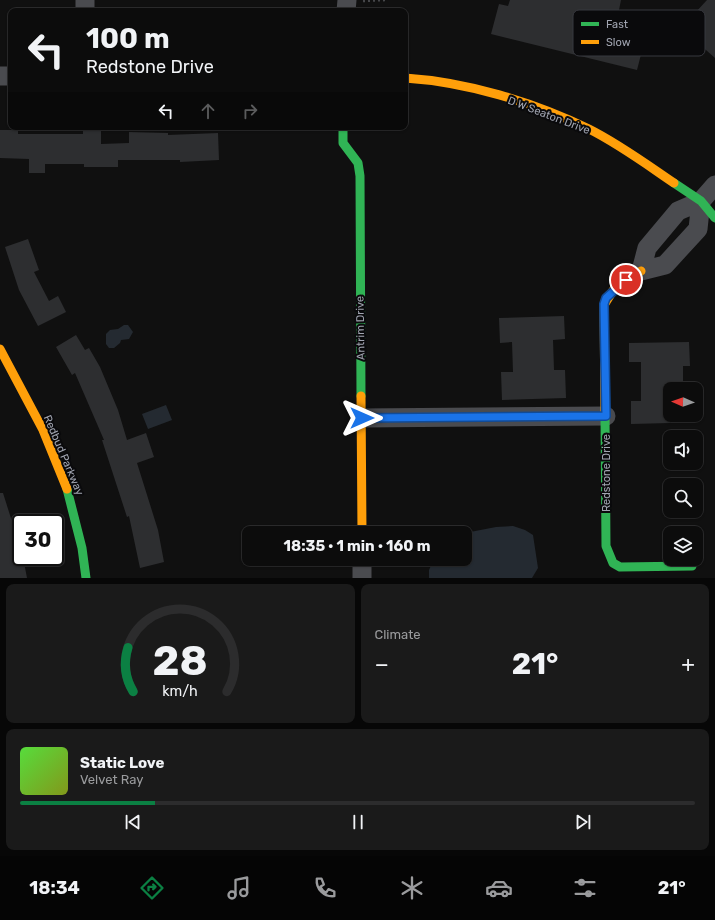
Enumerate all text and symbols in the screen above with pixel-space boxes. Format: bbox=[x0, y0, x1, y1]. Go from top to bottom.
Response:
legend bbox=[573, 10, 705, 56]
text: Fast bbox=[606, 18, 629, 31]
text: 100 m bbox=[86, 22, 170, 55]
icon: left bbox=[20, 24, 72, 76]
text: Slow bbox=[606, 36, 631, 49]
text: Redstone Drive bbox=[86, 56, 214, 78]
street label: D W Seaton Drive bbox=[506, 94, 592, 137]
icon: left bbox=[155, 100, 177, 122]
icon: ahead bbox=[197, 100, 219, 122]
icon: right bbox=[239, 100, 261, 122]
pin bbox=[609, 263, 643, 297]
icon: arrive bbox=[615, 269, 637, 291]
street label: Antrim Drive bbox=[353, 296, 368, 360]
north arrow bbox=[663, 382, 703, 422]
map controls bbox=[663, 382, 703, 566]
position arrow bbox=[341, 397, 383, 439]
street label: Redbud Parkway bbox=[41, 413, 86, 497]
button: sound bbox=[663, 430, 703, 470]
street label: Redstone Drive bbox=[600, 434, 613, 512]
button: search bbox=[663, 478, 703, 518]
speed limit sign: 30 bbox=[12, 514, 64, 566]
button: layers bbox=[663, 526, 703, 566]
text: 18:35 · 1 min · 160 m bbox=[284, 537, 430, 555]
text: Climate bbox=[375, 627, 421, 642]
text: 28 bbox=[153, 635, 208, 684]
text: 21° bbox=[512, 646, 558, 682]
text: − bbox=[375, 651, 389, 678]
text: + bbox=[681, 651, 695, 678]
text: km/h bbox=[162, 682, 198, 699]
text: Static Love bbox=[80, 754, 164, 772]
text: Velvet Ray bbox=[80, 772, 143, 787]
icon: previous bbox=[122, 811, 144, 833]
icon: pause bbox=[347, 811, 369, 833]
icon: next bbox=[572, 811, 594, 833]
icon: directions bbox=[138, 874, 166, 902]
icon: music bbox=[225, 874, 253, 902]
icon: phone bbox=[311, 874, 339, 902]
icon: climate bbox=[398, 874, 426, 902]
icon: car bbox=[485, 874, 513, 902]
icon: filters bbox=[571, 874, 599, 902]
text: 18:34 bbox=[29, 877, 80, 899]
text: 21° bbox=[658, 877, 686, 899]

